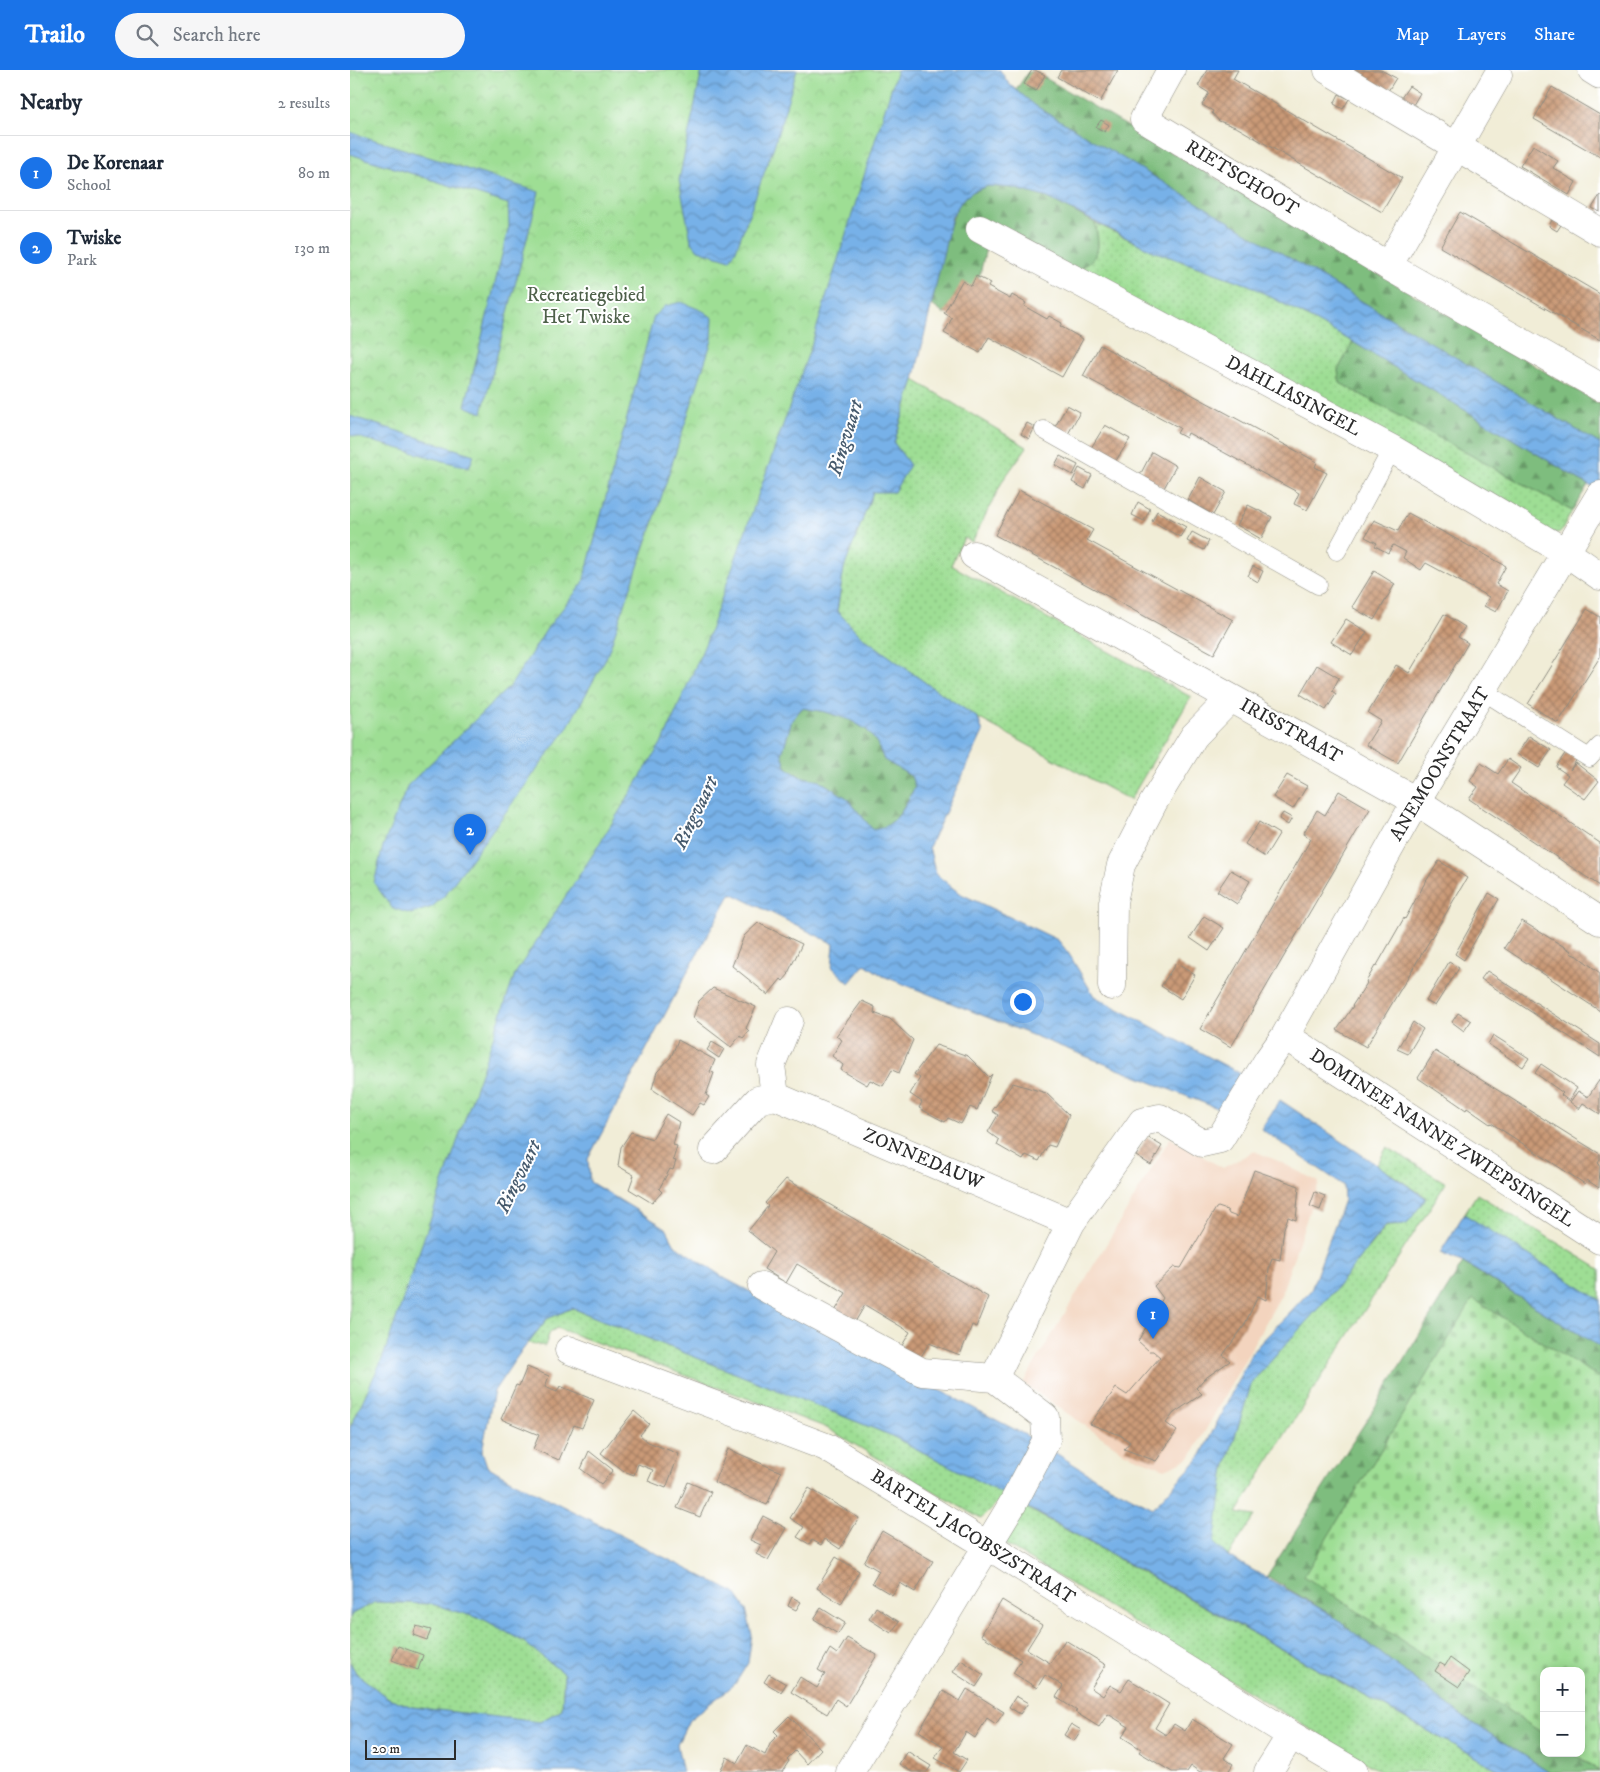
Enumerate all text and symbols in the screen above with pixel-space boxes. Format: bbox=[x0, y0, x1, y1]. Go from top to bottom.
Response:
search box bbox=[115, 13, 465, 58]
text: Trailo bbox=[25, 20, 85, 50]
icon: search bbox=[133, 21, 161, 49]
text: Search here bbox=[173, 24, 261, 47]
text: Map bbox=[1396, 24, 1429, 46]
text: Layers bbox=[1457, 24, 1506, 46]
text: Share bbox=[1534, 24, 1575, 46]
text: Nearby bbox=[20, 90, 82, 116]
text: 2 results bbox=[278, 93, 330, 113]
street label: RIETSCHOOT bbox=[1181, 135, 1303, 221]
text: De Korenaar bbox=[67, 152, 164, 175]
text: 1 bbox=[33, 163, 39, 183]
text: 80 m bbox=[298, 163, 330, 183]
text: School bbox=[67, 175, 111, 195]
text: Twiske bbox=[67, 227, 121, 250]
text: 2 bbox=[32, 238, 40, 258]
text: 130 m bbox=[294, 238, 330, 258]
text: Park bbox=[67, 250, 97, 270]
park label: Recreatiegebied Het Twiske bbox=[527, 284, 646, 329]
street label: DAHLIASINGEL bbox=[1222, 351, 1365, 441]
water label: Ringvaart bbox=[822, 396, 870, 480]
street label: ANEMOONSTRAAT bbox=[1385, 682, 1495, 845]
street label: IRISSTRAAT bbox=[1236, 693, 1347, 769]
water label: Ringvaart bbox=[667, 771, 725, 854]
pin: 2 bbox=[454, 814, 486, 855]
your location bbox=[1010, 989, 1036, 1015]
street label: DOMINEE NANNE ZWIEPSINGEL bbox=[1305, 1044, 1579, 1232]
street label: ZONNEDAUW bbox=[860, 1123, 987, 1195]
water label: Ringvaart bbox=[490, 1135, 548, 1218]
pin: 1 bbox=[1137, 1298, 1169, 1339]
street label: BARTEL JACOBSZSTRAAT bbox=[866, 1465, 1080, 1610]
map controls bbox=[1540, 1667, 1585, 1757]
button: + bbox=[1540, 1667, 1585, 1712]
button: − bbox=[1540, 1712, 1585, 1757]
scale bar bbox=[365, 1737, 456, 1760]
text: 20 m bbox=[372, 1740, 400, 1758]

